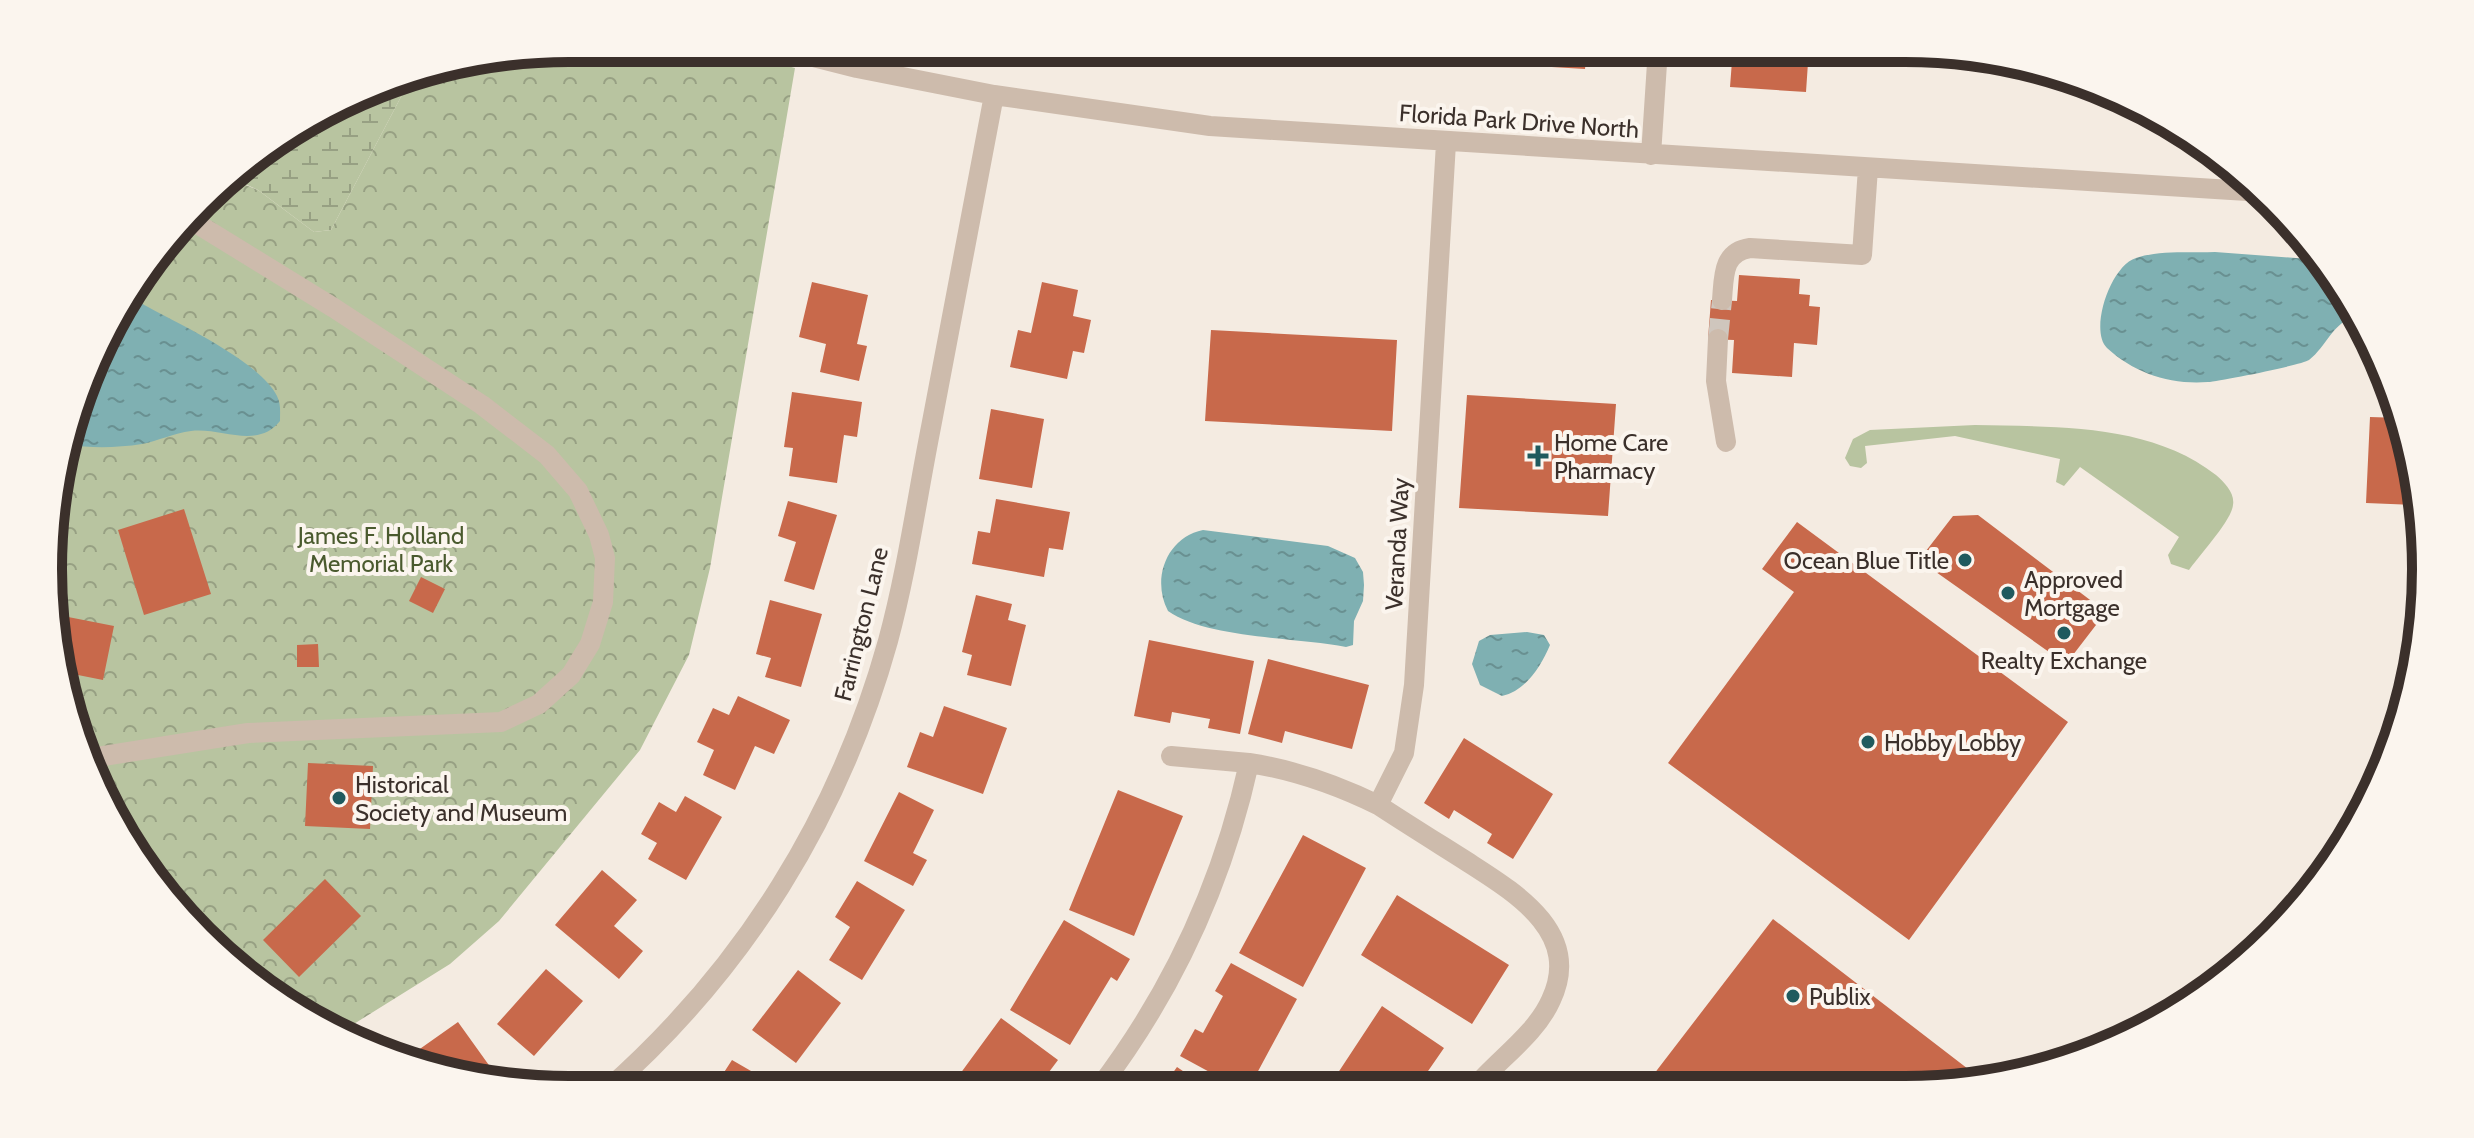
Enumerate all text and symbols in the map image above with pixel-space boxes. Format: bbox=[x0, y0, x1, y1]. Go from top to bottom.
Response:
street label: Florida Park Drive North bbox=[1398, 98, 1640, 144]
place label: Home Care Pharmacy bbox=[1554, 428, 1668, 485]
marker: Home Care Pharmacy bbox=[1529, 447, 1547, 465]
street label: Veranda Way bbox=[1379, 477, 1415, 611]
park label: James F. Holland Memorial Park bbox=[297, 521, 464, 578]
street label: Farrington Lane bbox=[828, 544, 894, 704]
place label: Ocean Blue Title bbox=[1784, 546, 1949, 575]
marker: Ocean Blue Title bbox=[1956, 551, 1974, 569]
place label: Approved Mortgage bbox=[2024, 565, 2123, 622]
marker: Approved Mortgage bbox=[1999, 584, 2017, 602]
marker: Realty Exchange bbox=[2055, 624, 2073, 642]
place label: Realty Exchange bbox=[1981, 646, 2147, 675]
place label: Hobby Lobby bbox=[1884, 728, 2021, 757]
marker: Hobby Lobby bbox=[1859, 733, 1877, 751]
place label: Historical Society and Museum bbox=[355, 770, 567, 827]
marker: Historical Society and Museum bbox=[330, 789, 348, 807]
place label: Publix bbox=[1809, 982, 1871, 1011]
marker: Publix bbox=[1784, 987, 1802, 1005]

